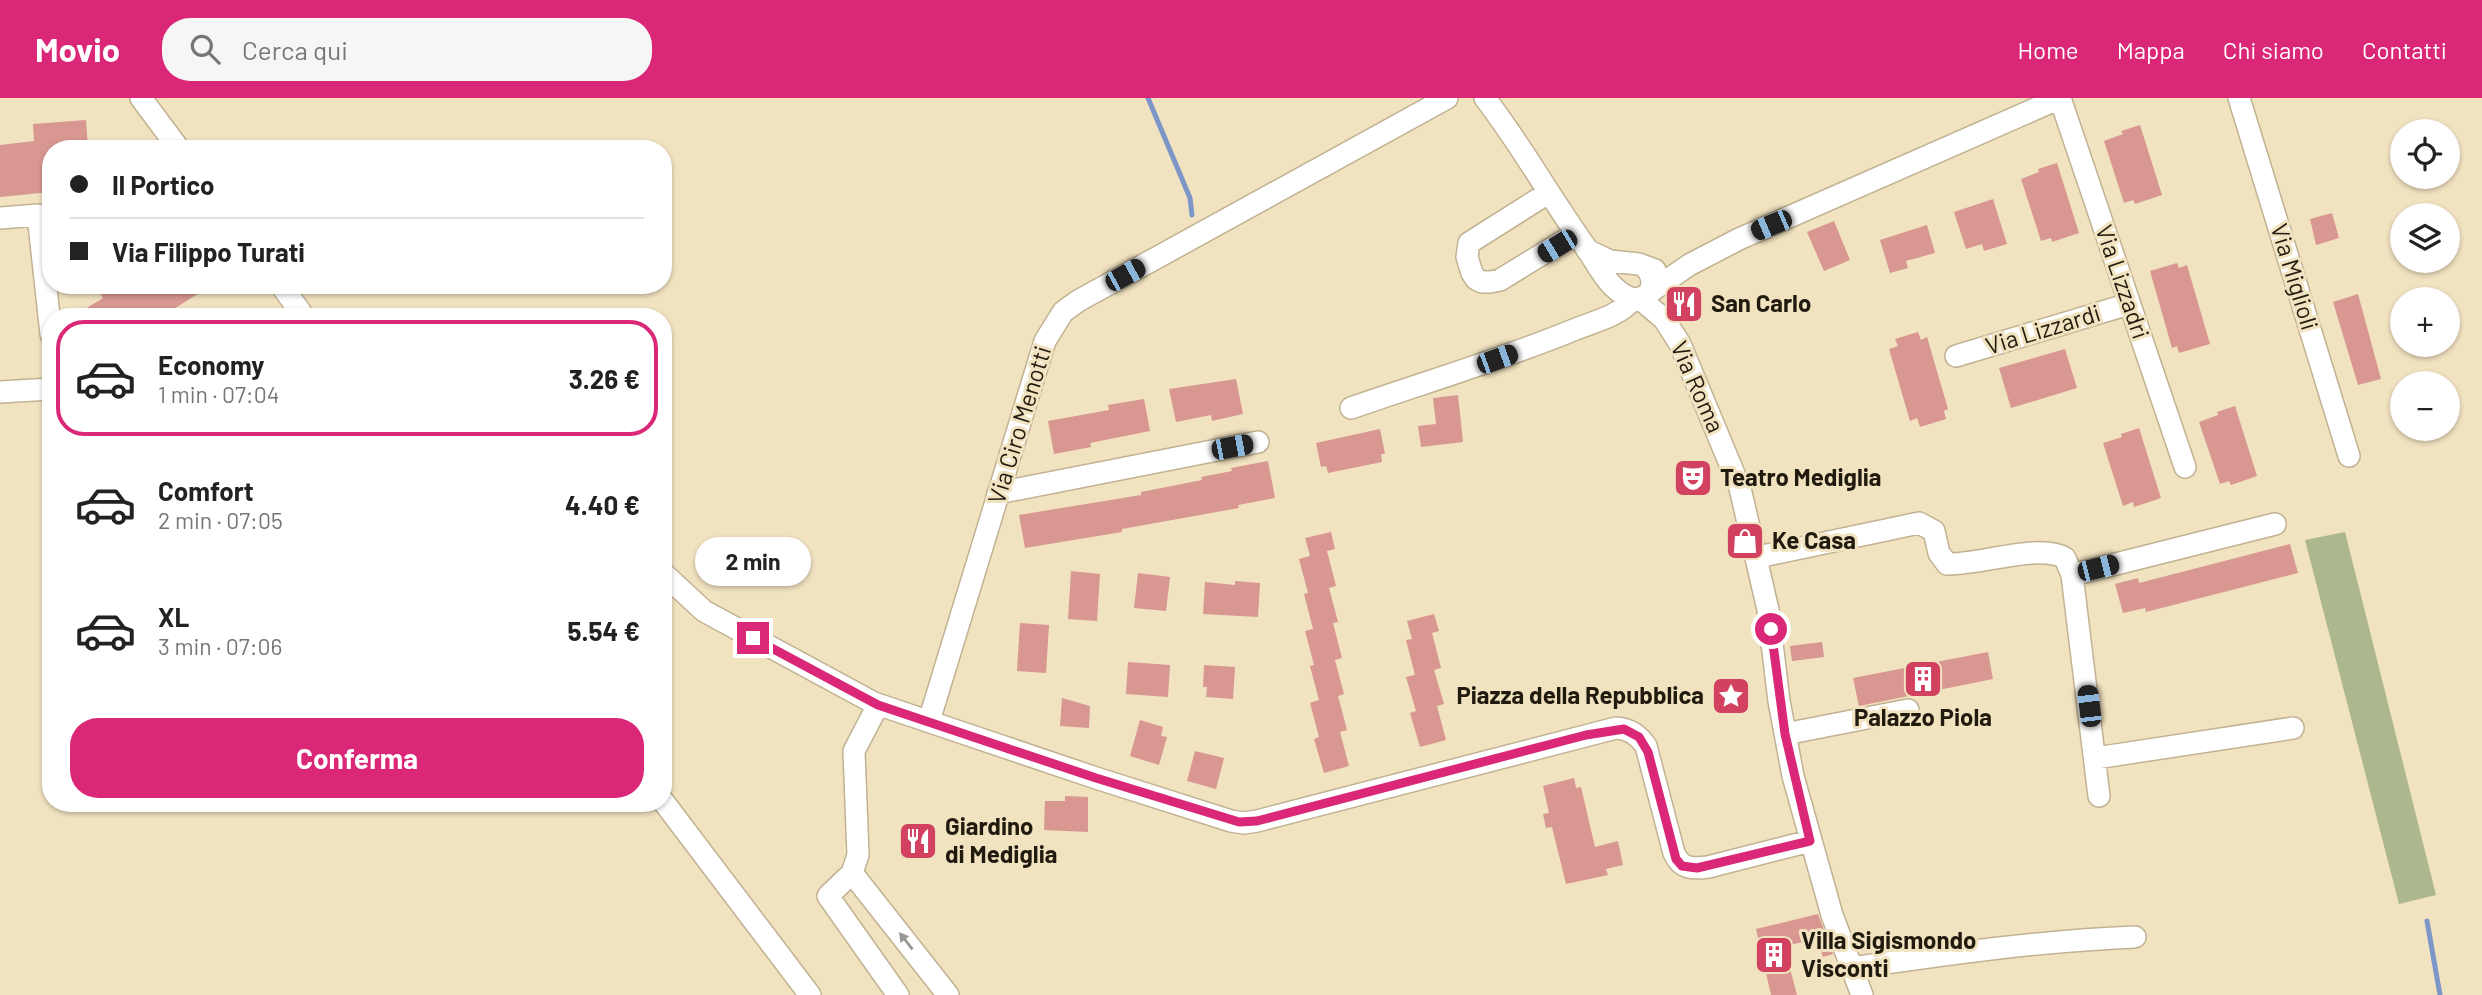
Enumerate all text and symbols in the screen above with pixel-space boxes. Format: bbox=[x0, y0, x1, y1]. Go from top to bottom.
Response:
search box bbox=[162, 18, 652, 81]
text: Movio bbox=[35, 29, 120, 69]
icon: search bbox=[186, 30, 224, 68]
text: Cerca qui bbox=[242, 34, 348, 65]
text: Home bbox=[2017, 35, 2079, 64]
text: Mappa bbox=[2117, 35, 2185, 64]
text: Chi siamo bbox=[2223, 35, 2324, 64]
text: Contatti bbox=[2362, 35, 2447, 64]
map controls bbox=[2390, 119, 2460, 441]
button: locate bbox=[2390, 119, 2460, 189]
text: Il Portico bbox=[112, 169, 215, 200]
button: layers bbox=[2390, 203, 2460, 273]
car bbox=[1748, 207, 1795, 243]
street label: Via Miglioli bbox=[2266, 220, 2325, 333]
street label: Via Lizzadri bbox=[2090, 221, 2156, 342]
car bbox=[1534, 226, 1581, 266]
text: Via Filippo Turati bbox=[112, 236, 305, 267]
car bbox=[1102, 256, 1149, 294]
restaurant icon: San Carlo bbox=[1663, 283, 1705, 325]
button: + bbox=[2390, 287, 2460, 357]
place label: San Carlo bbox=[1711, 288, 1811, 317]
street label: Via Lizzardi bbox=[1982, 297, 2103, 360]
street label: Via Roma bbox=[1665, 336, 1731, 437]
street label: Via Ciro Menotti bbox=[981, 342, 1056, 507]
car bbox=[1474, 342, 1521, 376]
icon: car bbox=[74, 347, 137, 410]
text: Economy bbox=[158, 349, 264, 380]
text: 3.26 € bbox=[569, 363, 640, 394]
button: − bbox=[2390, 371, 2460, 441]
text: 1 min · 07:04 bbox=[158, 380, 279, 408]
car bbox=[1210, 433, 1255, 461]
theatre icon: Teatro Mediglia bbox=[1672, 457, 1714, 499]
place label: Teatro Mediglia bbox=[1720, 462, 1882, 491]
icon: car bbox=[74, 473, 137, 536]
text: Comfort bbox=[158, 475, 254, 506]
text: 4.40 € bbox=[565, 489, 640, 520]
text: 2 min · 07:05 bbox=[158, 506, 283, 534]
shop icon: Ke Casa bbox=[1724, 520, 1766, 562]
place label: Ke Casa bbox=[1772, 525, 1856, 554]
callout: 2 min bbox=[695, 536, 811, 586]
text: 2 min bbox=[725, 547, 781, 575]
car bbox=[2076, 553, 2121, 583]
icon: car bbox=[74, 599, 137, 662]
text: XL bbox=[158, 601, 189, 632]
route start bbox=[1755, 613, 1787, 645]
text: 5.54 € bbox=[568, 615, 640, 646]
route end bbox=[737, 622, 769, 654]
text: 3 min · 07:06 bbox=[158, 632, 282, 660]
building icon: Palazzo Piola bbox=[1902, 658, 1944, 700]
place icon: Piazza della Repubblica bbox=[1710, 675, 1752, 717]
place label: Piazza della Repubblica bbox=[1456, 680, 1704, 709]
car bbox=[2077, 684, 2102, 728]
place label: Palazzo Piola bbox=[1854, 702, 1992, 731]
button: Conferma bbox=[70, 718, 644, 798]
place label: Giardino di Mediglia bbox=[945, 811, 1057, 868]
restaurant icon: Giardino di Mediglia bbox=[897, 820, 939, 862]
place label: Villa Sigismondo Visconti bbox=[1801, 925, 1977, 982]
one-way arrow bbox=[898, 933, 913, 951]
building icon: Villa Sigismondo Visconti bbox=[1753, 934, 1795, 976]

